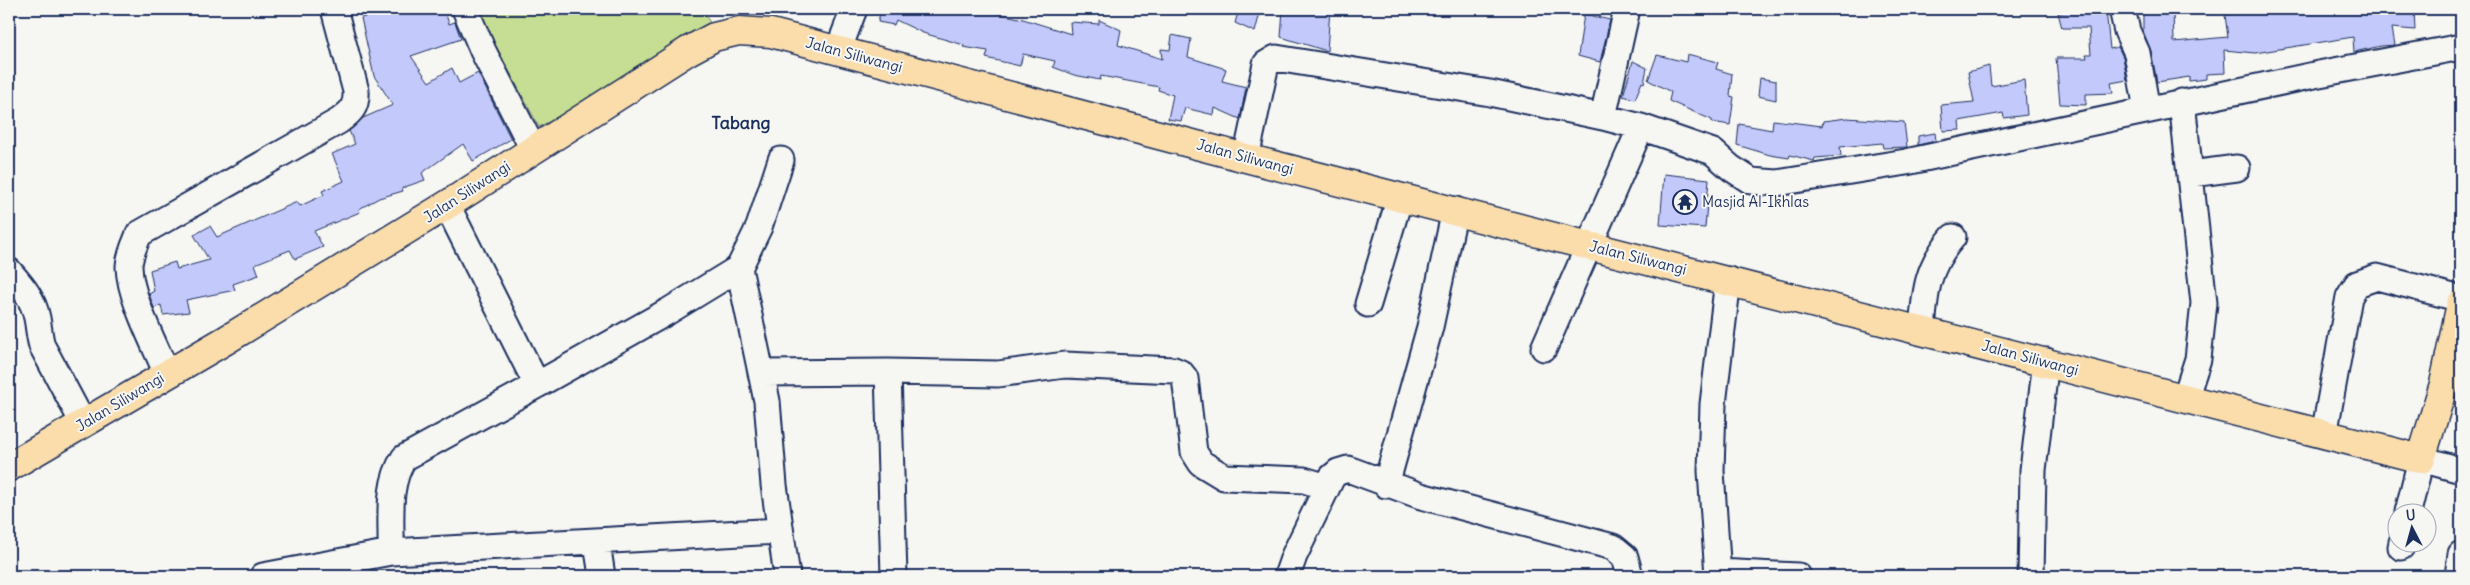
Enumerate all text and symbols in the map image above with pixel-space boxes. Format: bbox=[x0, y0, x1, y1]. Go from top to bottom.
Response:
street label: Jalan Siliwangi bbox=[804, 32, 905, 77]
district label: Tabang bbox=[711, 111, 771, 134]
street label: Jalan Siliwangi bbox=[1195, 134, 1296, 179]
street label: Jalan Siliwangi bbox=[420, 157, 514, 227]
temple icon: Masjid Al-Ikhlas bbox=[1672, 189, 1698, 215]
place label: Masjid Al-Ikhlas bbox=[1702, 192, 1809, 211]
street label: Jalan Siliwangi bbox=[1588, 236, 1689, 279]
street label: Jalan Siliwangi bbox=[1980, 335, 2081, 380]
street label: Jalan Siliwangi bbox=[72, 368, 167, 435]
north arrow bbox=[2388, 502, 2438, 552]
text: U bbox=[2405, 506, 2416, 525]

